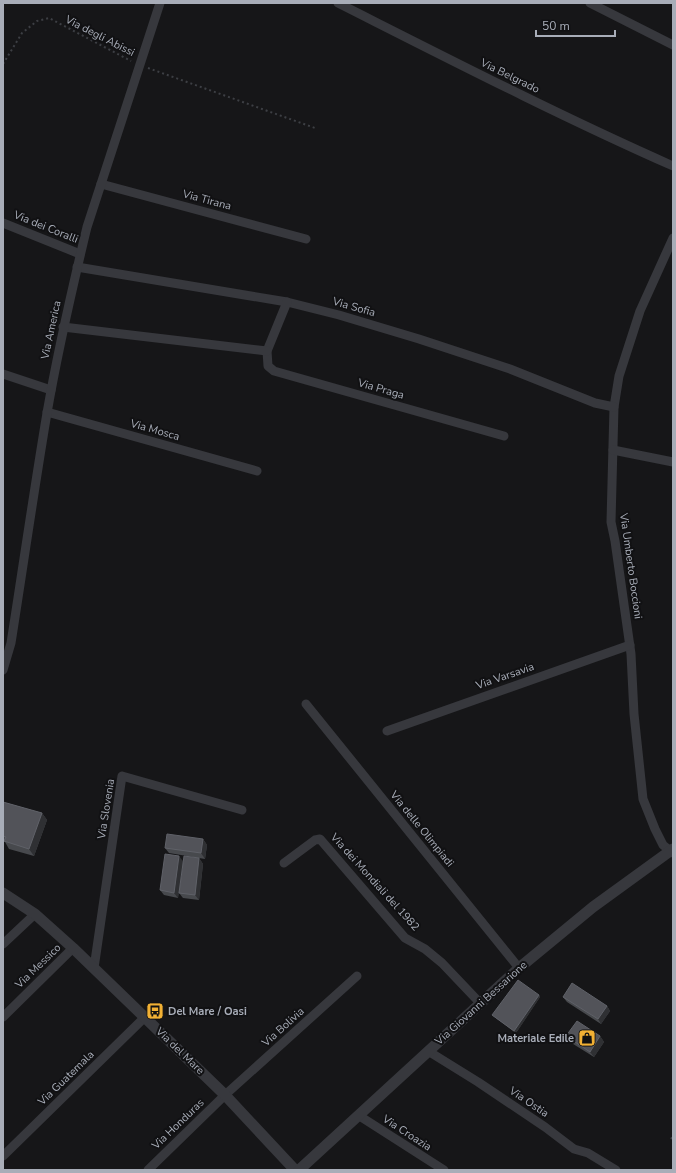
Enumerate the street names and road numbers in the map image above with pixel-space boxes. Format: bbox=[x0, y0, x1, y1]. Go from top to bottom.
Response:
street label: Via degli Abissi bbox=[62, 12, 137, 60]
street label: Via Belgrado bbox=[477, 55, 542, 97]
street label: Via Tirana bbox=[180, 186, 233, 214]
street label: Via dei Coralli bbox=[11, 207, 80, 247]
street label: Via Sofia bbox=[330, 294, 377, 320]
street label: Via America bbox=[37, 299, 65, 362]
street label: Via Praga bbox=[355, 375, 406, 403]
street label: Via Mosca bbox=[128, 416, 181, 444]
street label: Via Umberto Boccioni bbox=[616, 511, 646, 620]
street label: Via Varsavia bbox=[473, 659, 536, 693]
street label: Via Slovenia bbox=[94, 778, 118, 841]
street label: Via delle Olimpiadi bbox=[386, 787, 457, 870]
street label: Via dei Mondiali del 1982 bbox=[326, 829, 423, 934]
street label: Via Messico bbox=[11, 940, 64, 992]
street label: Via Giovanni Bessarione bbox=[431, 958, 530, 1049]
street label: Via Bolivia bbox=[258, 1004, 308, 1051]
street label: Via del Mare bbox=[152, 1023, 208, 1078]
street label: Via Guatemala bbox=[34, 1047, 97, 1109]
street label: Via Ostia bbox=[505, 1083, 552, 1121]
street label: Via Honduras bbox=[148, 1095, 207, 1153]
street label: Via Croazia bbox=[379, 1111, 434, 1154]

